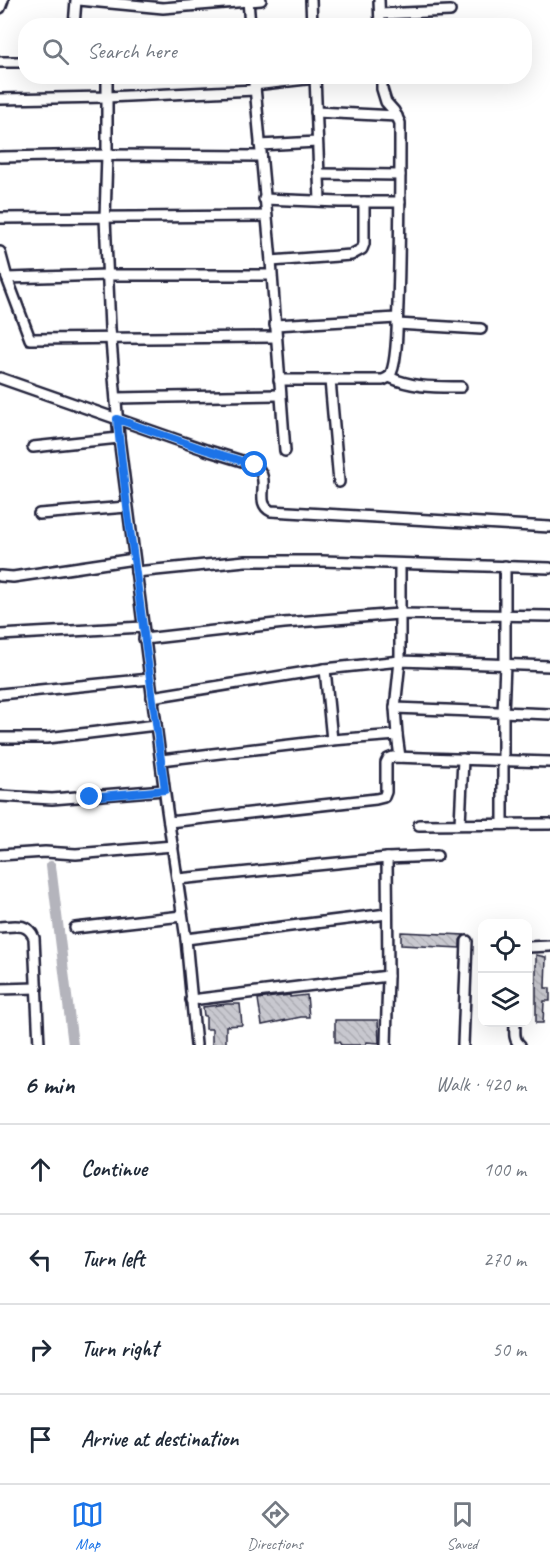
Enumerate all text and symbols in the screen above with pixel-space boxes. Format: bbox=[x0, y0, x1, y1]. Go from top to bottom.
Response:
search box bbox=[18, 18, 532, 84]
icon: search bbox=[39, 35, 72, 68]
text: Search here bbox=[87, 37, 177, 65]
route start bbox=[241, 451, 267, 477]
route end bbox=[76, 783, 102, 809]
map controls bbox=[478, 919, 532, 1027]
button: locate bbox=[478, 919, 532, 973]
button: layers bbox=[478, 973, 532, 1027]
text: 6 min bbox=[24, 1068, 74, 1101]
text: Walk · 420 m bbox=[436, 1072, 526, 1097]
icon: ahead bbox=[24, 1153, 57, 1186]
text: Continue bbox=[81, 1155, 147, 1183]
text: 100 m bbox=[483, 1157, 526, 1182]
icon: left bbox=[24, 1243, 57, 1276]
text: Turn left bbox=[81, 1245, 145, 1273]
text: 270 m bbox=[483, 1247, 526, 1272]
icon: right bbox=[24, 1333, 57, 1366]
text: Turn right bbox=[81, 1335, 158, 1363]
text: 50 m bbox=[492, 1337, 526, 1362]
icon: arrive bbox=[24, 1423, 57, 1456]
text: Arrive at destination bbox=[81, 1425, 238, 1453]
tab: Map bbox=[71, 1498, 104, 1554]
tab: Directions bbox=[247, 1498, 303, 1554]
tab: Saved bbox=[446, 1498, 479, 1554]

